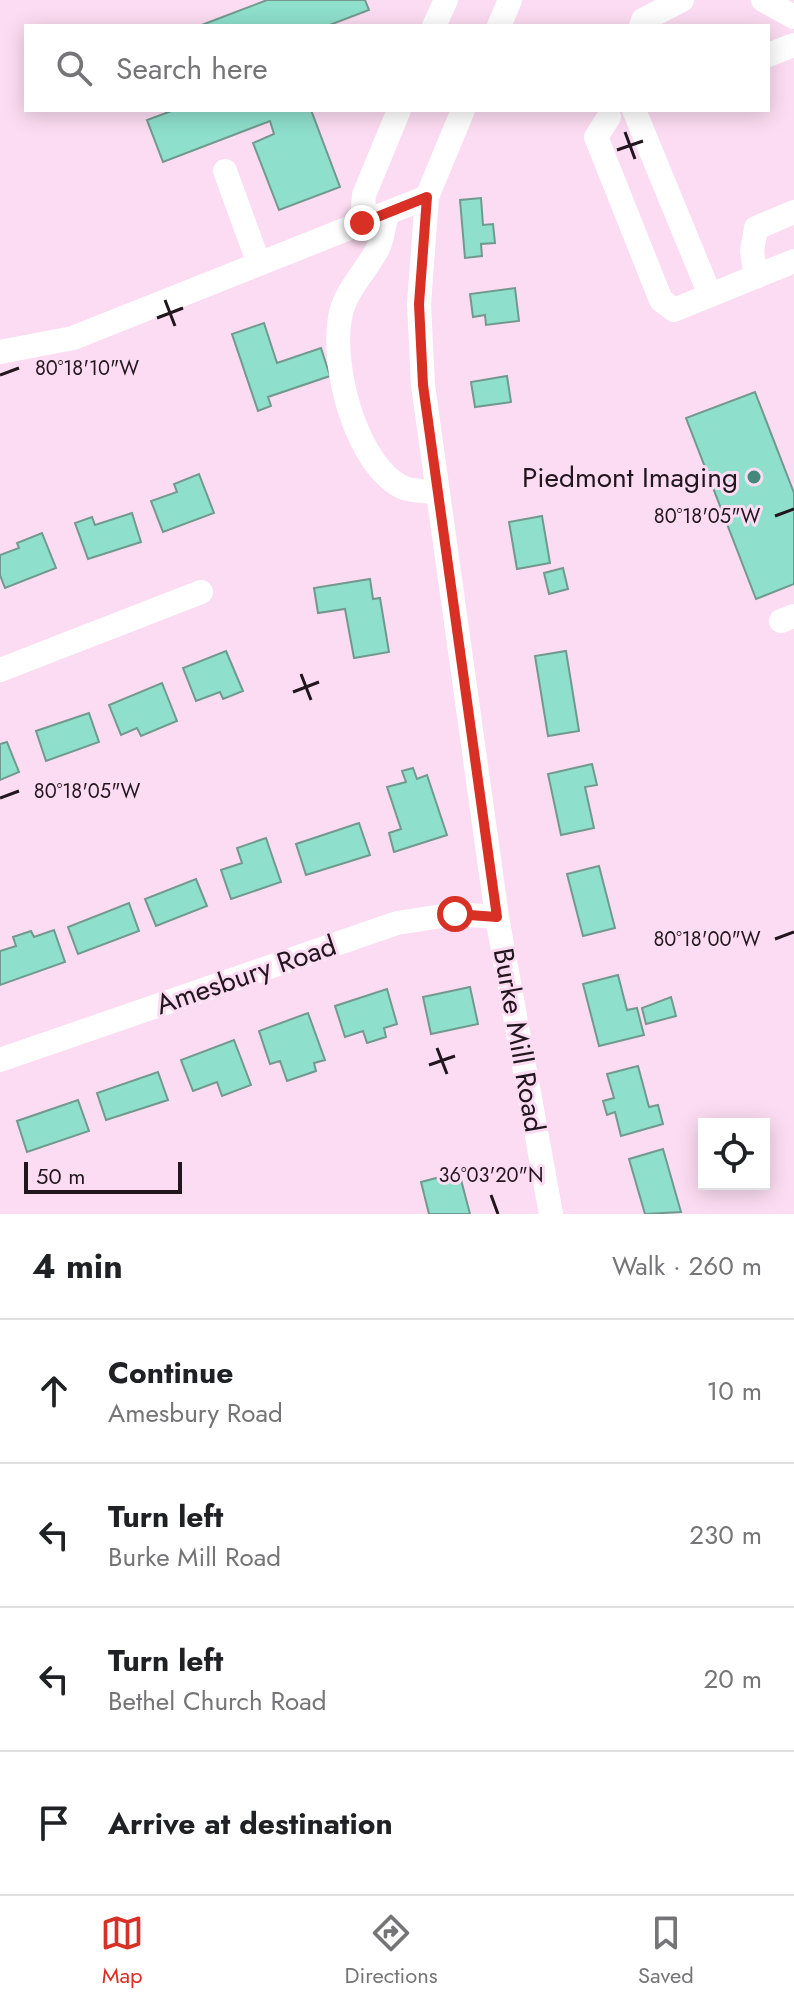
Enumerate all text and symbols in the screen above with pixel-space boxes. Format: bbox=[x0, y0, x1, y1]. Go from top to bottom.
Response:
search box bbox=[24, 24, 770, 112]
icon: search bbox=[52, 46, 96, 90]
text: Search here bbox=[116, 47, 268, 90]
route end bbox=[344, 205, 380, 241]
text: 80°18'10"W bbox=[35, 354, 139, 383]
place label: Piedmont Imaging bbox=[522, 457, 738, 498]
marker: Piedmont Imaging bbox=[745, 468, 763, 486]
text: 80°18'05"W bbox=[654, 502, 760, 531]
text: 80°18'05"W bbox=[34, 777, 140, 806]
route start bbox=[437, 896, 473, 932]
street label: Amesbury Road bbox=[150, 925, 342, 1025]
text: 80°18'00"W bbox=[653, 925, 761, 954]
street label: Burke Mill Road bbox=[483, 945, 555, 1135]
map controls bbox=[698, 1118, 770, 1190]
button: locate bbox=[698, 1118, 770, 1190]
scale bar bbox=[24, 1158, 182, 1194]
text: 50 m bbox=[36, 1160, 85, 1192]
text: 36°03'20"N bbox=[439, 1161, 543, 1190]
text: 4 min bbox=[32, 1242, 123, 1291]
text: Walk · 260 m bbox=[612, 1247, 762, 1285]
text: Continue bbox=[108, 1351, 234, 1394]
icon: ahead bbox=[32, 1369, 76, 1413]
text: 10 m bbox=[707, 1372, 762, 1410]
text: Amesbury Road bbox=[108, 1394, 283, 1432]
text: Turn left bbox=[108, 1495, 223, 1538]
icon: left bbox=[32, 1513, 76, 1557]
text: 230 m bbox=[689, 1516, 762, 1554]
text: Burke Mill Road bbox=[108, 1538, 281, 1576]
text: Turn left bbox=[108, 1639, 223, 1682]
icon: left bbox=[32, 1657, 76, 1701]
text: 20 m bbox=[704, 1660, 762, 1698]
text: Bethel Church Road bbox=[108, 1682, 327, 1720]
icon: arrive bbox=[32, 1801, 76, 1845]
text: Arrive at destination bbox=[108, 1802, 393, 1845]
tab: Map bbox=[100, 1911, 144, 1991]
tab: Directions bbox=[345, 1911, 438, 1991]
tab: Saved bbox=[638, 1911, 694, 1991]

